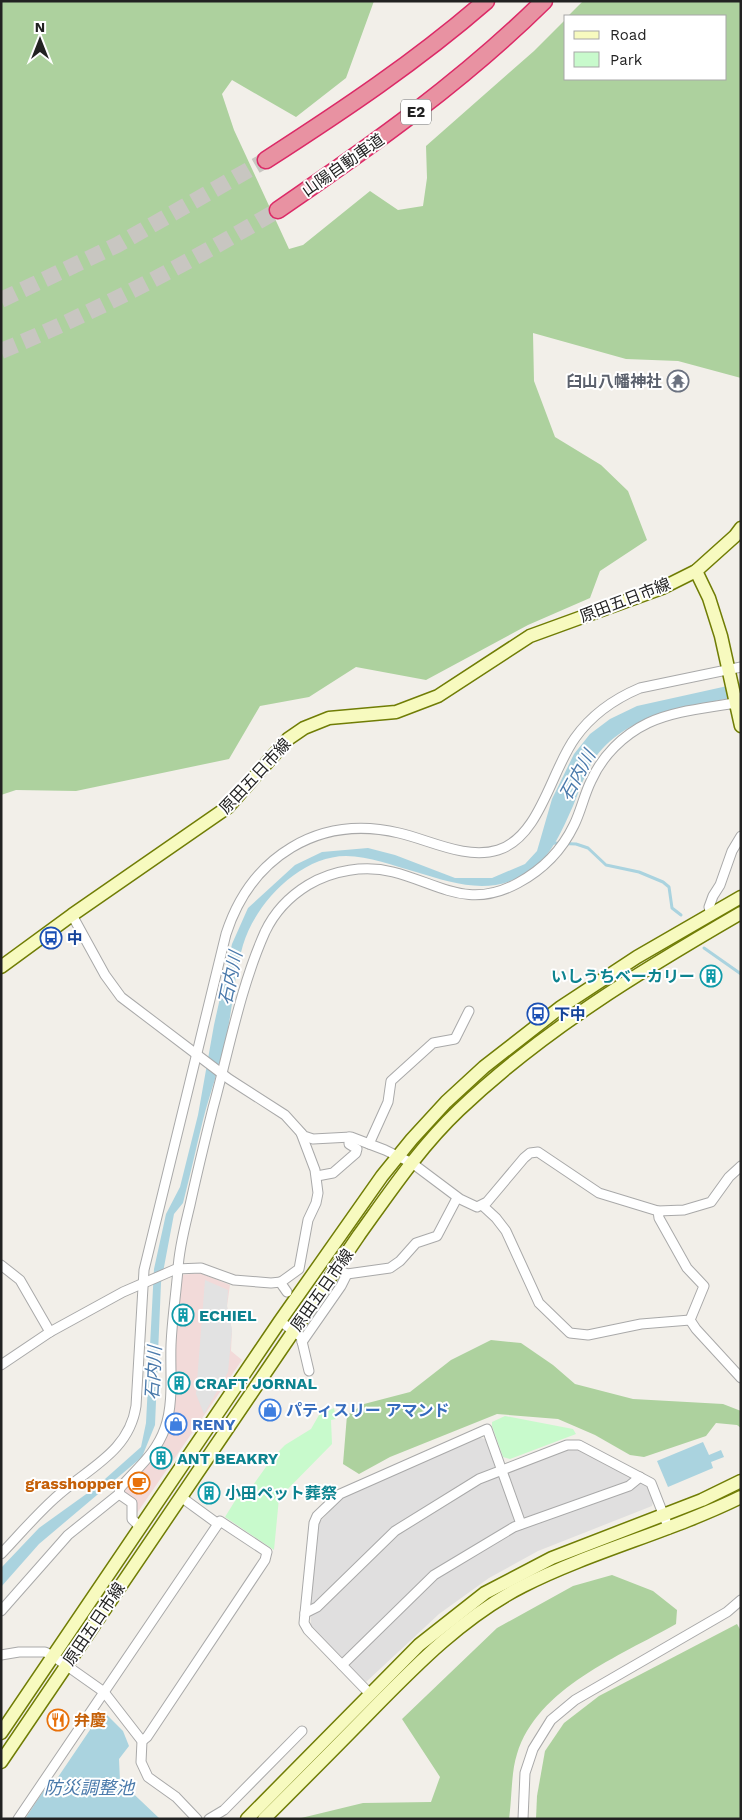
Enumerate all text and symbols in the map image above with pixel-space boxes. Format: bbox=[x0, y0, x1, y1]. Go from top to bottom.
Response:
north arrow bbox=[15, 15, 65, 65]
legend bbox=[564, 15, 727, 80]
text: N bbox=[35, 19, 45, 35]
text: Road bbox=[610, 26, 647, 44]
text: Park bbox=[610, 51, 643, 69]
road number: E2 bbox=[401, 100, 431, 124]
street label: 山陽自動車道 bbox=[298, 130, 388, 200]
temple icon: 臼山八幡神社 bbox=[666, 369, 690, 393]
place label: 臼山八幡神社 bbox=[566, 372, 662, 391]
street label: 原田五日市線 bbox=[577, 574, 673, 626]
street label: 原田五日市線 bbox=[215, 734, 295, 818]
water label: 石内川 bbox=[555, 745, 600, 804]
bus stop icon: 中 bbox=[39, 926, 63, 950]
place label: 中 bbox=[67, 929, 83, 948]
water label: 石内川 bbox=[214, 947, 246, 1007]
building icon: いしうちベーカリー bbox=[699, 964, 723, 988]
place label: いしうちベーカリー bbox=[551, 967, 695, 986]
bus stop icon: 下中 bbox=[526, 1002, 550, 1026]
place label: 下中 bbox=[554, 1005, 586, 1024]
street label: 原田五日市線 bbox=[287, 1245, 357, 1335]
building icon: ECHIEL bbox=[171, 1303, 195, 1327]
place label: ECHIEL bbox=[199, 1306, 257, 1325]
water label: 石内川 bbox=[141, 1343, 165, 1401]
building icon: CRAFT JORNAL bbox=[167, 1371, 191, 1395]
place label: CRAFT JORNAL bbox=[195, 1374, 317, 1393]
shop icon: パティスリー アマンド bbox=[258, 1398, 282, 1422]
place label: パティスリー アマンド bbox=[286, 1401, 450, 1420]
shop icon: RENY bbox=[164, 1412, 188, 1436]
place label: RENY bbox=[192, 1415, 236, 1434]
building icon: ANT BEAKRY bbox=[149, 1446, 173, 1470]
place label: ANT BEAKRY bbox=[177, 1449, 279, 1468]
cafe icon: grasshopper bbox=[127, 1471, 151, 1495]
place label: grasshopper bbox=[25, 1474, 123, 1493]
building icon: 小田ペット葬祭 bbox=[197, 1481, 221, 1505]
place label: 小田ペット葬祭 bbox=[225, 1484, 337, 1503]
street label: 原田五日市線 bbox=[59, 1579, 129, 1669]
restaurant icon: 弁慶 bbox=[46, 1708, 70, 1732]
place label: 弁慶 bbox=[74, 1711, 106, 1730]
water label: 防災調整池 bbox=[44, 1777, 136, 1798]

